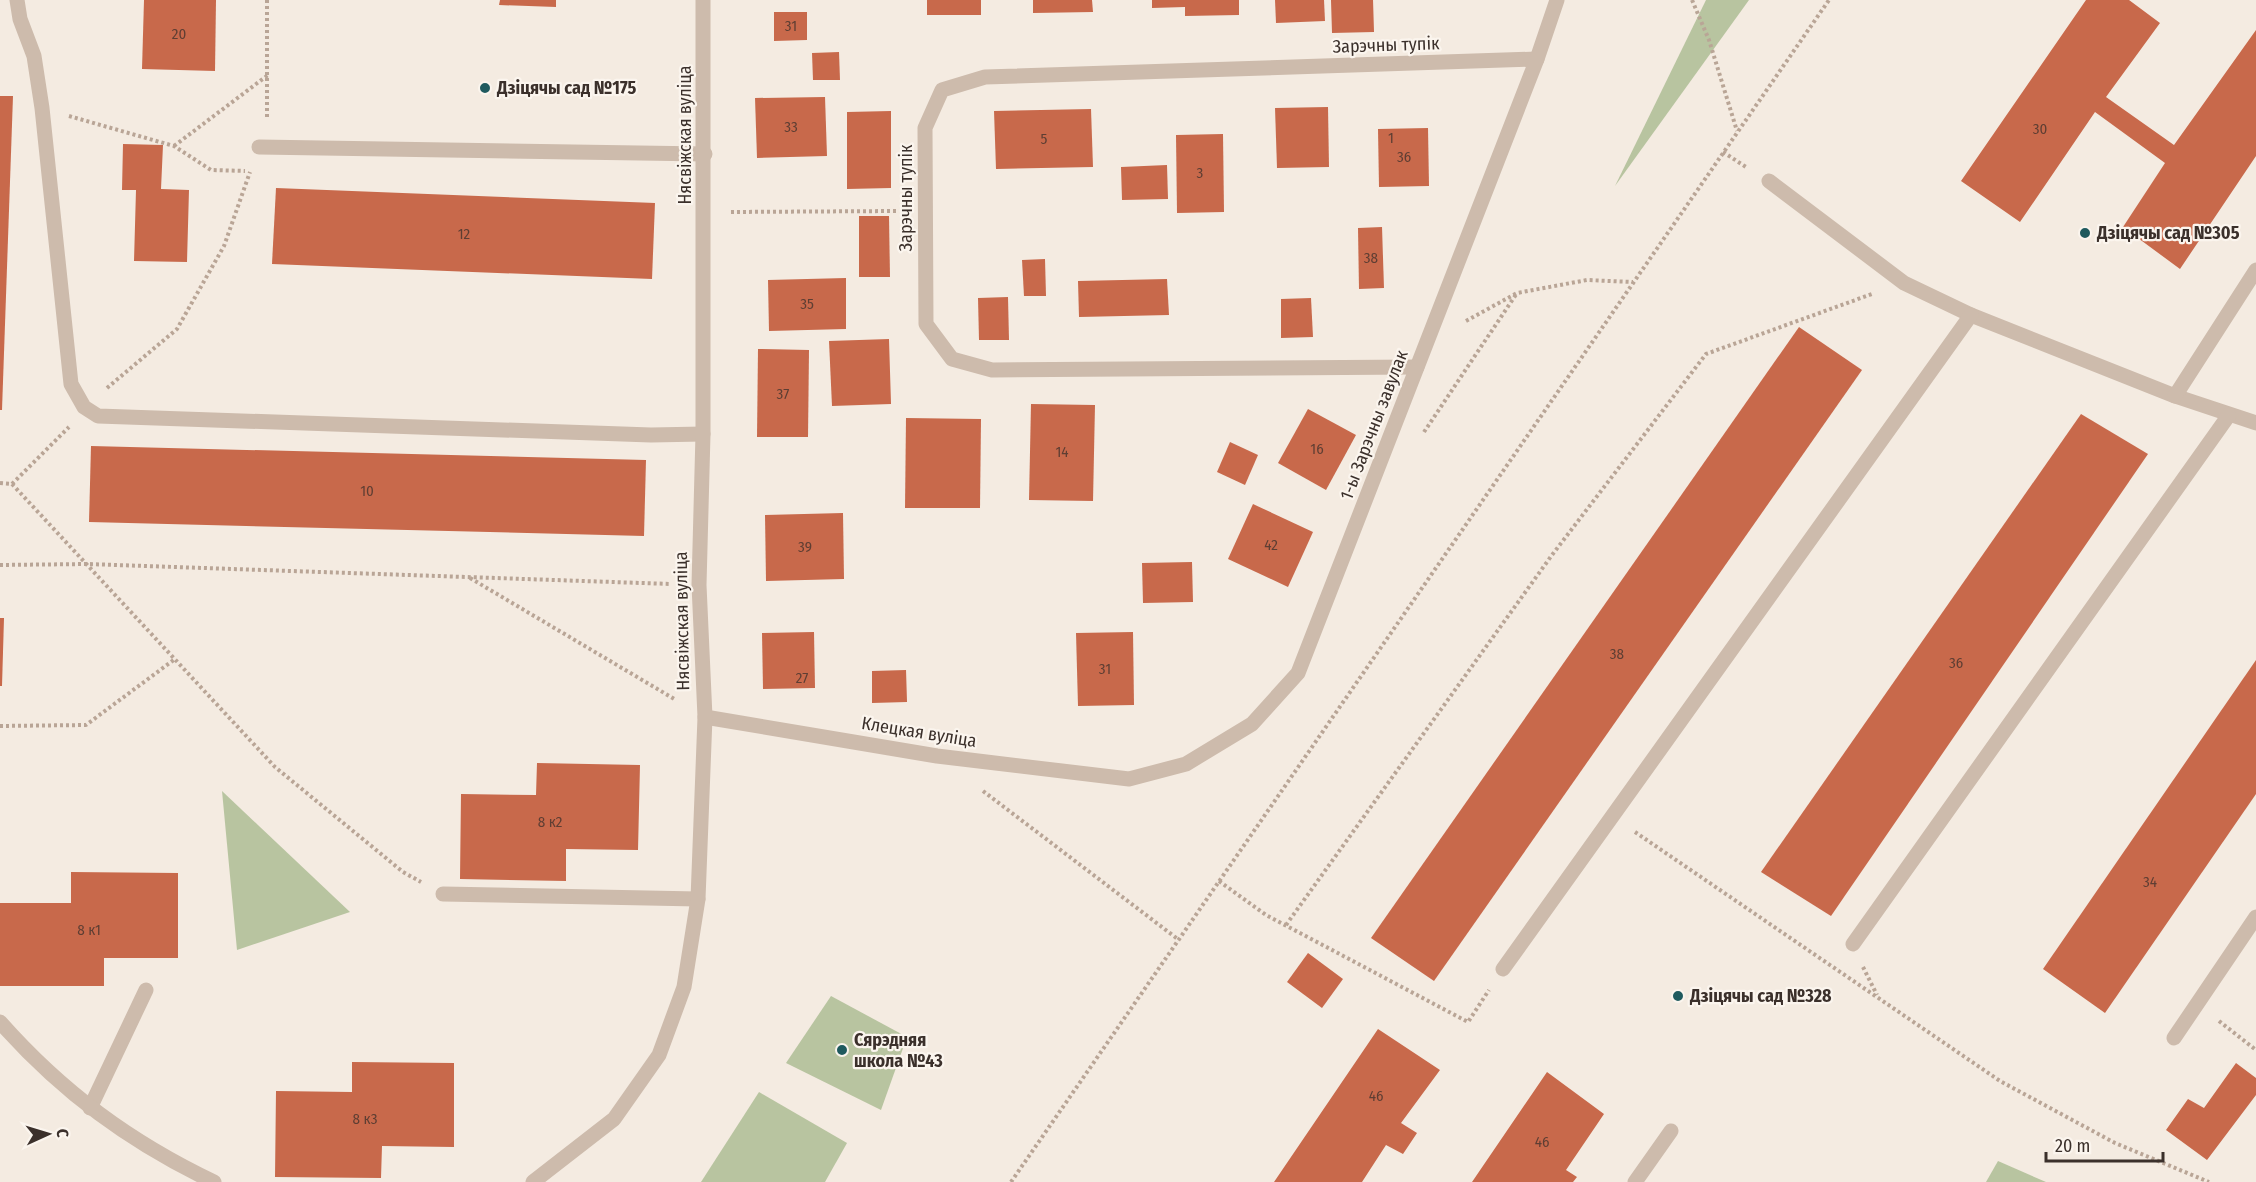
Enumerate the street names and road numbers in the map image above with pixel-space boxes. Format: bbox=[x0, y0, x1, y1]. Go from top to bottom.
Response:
street label: Зарэчны тупік bbox=[1332, 32, 1440, 58]
street label: Нясвіжская вуліца bbox=[674, 65, 696, 205]
street label: Зарэчны тупік bbox=[895, 144, 917, 251]
street label: 1-ы Зарэчны завулак bbox=[1335, 346, 1413, 503]
street label: Нясвіжская вуліца bbox=[670, 551, 694, 691]
street label: Клецкая вуліца bbox=[860, 712, 978, 752]

